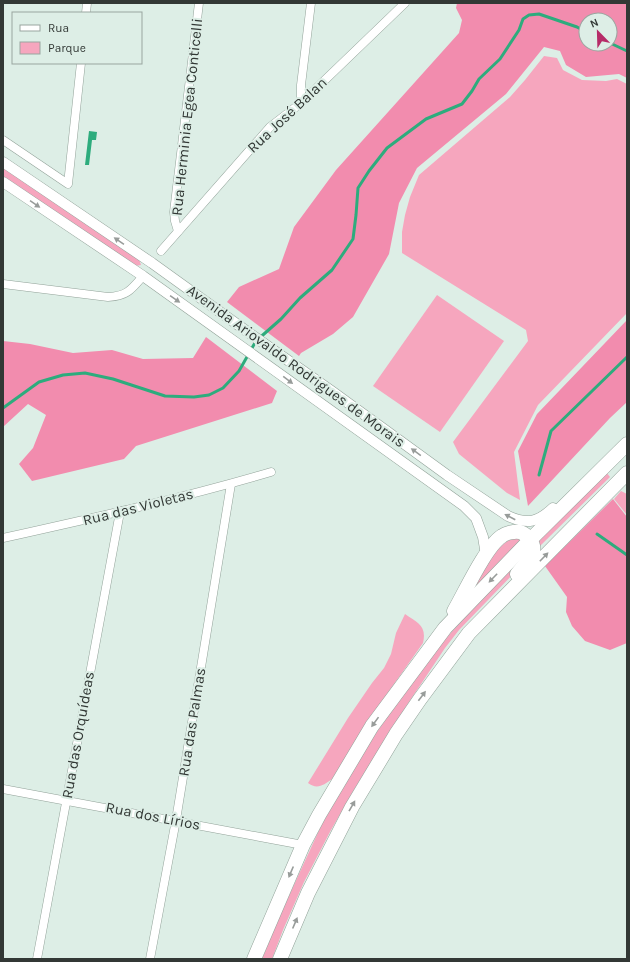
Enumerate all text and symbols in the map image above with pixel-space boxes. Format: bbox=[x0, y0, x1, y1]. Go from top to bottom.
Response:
legend bbox=[12, 12, 142, 64]
north arrow bbox=[578, 12, 618, 52]
text: N bbox=[588, 16, 600, 31]
street label: Rua Herminia Egea Conticelli bbox=[168, 17, 206, 217]
text: Rua bbox=[48, 21, 69, 35]
text: Parque bbox=[48, 41, 86, 55]
street label: Rua José Balan bbox=[243, 73, 331, 157]
one-way arrow bbox=[30, 200, 41, 208]
one-way arrow bbox=[114, 237, 124, 245]
street label: Avenida Ariovaldo Rodrigues de Morais bbox=[183, 281, 409, 451]
one-way arrow bbox=[170, 295, 180, 303]
one-way arrow bbox=[283, 376, 294, 384]
one-way arrow bbox=[410, 448, 421, 456]
street label: Rua das Violetas bbox=[81, 485, 195, 529]
one-way arrow bbox=[504, 514, 516, 520]
one-way arrow bbox=[539, 552, 549, 562]
one-way arrow bbox=[488, 573, 498, 583]
street label: Rua das Palmas bbox=[175, 666, 209, 778]
street label: Rua das Orquídeas bbox=[58, 670, 98, 800]
one-way arrow bbox=[417, 691, 426, 702]
one-way arrow bbox=[372, 717, 380, 727]
street label: Rua dos Lírios bbox=[104, 798, 202, 834]
one-way arrow bbox=[349, 800, 356, 812]
one-way arrow bbox=[288, 866, 294, 878]
one-way arrow bbox=[292, 917, 298, 928]

